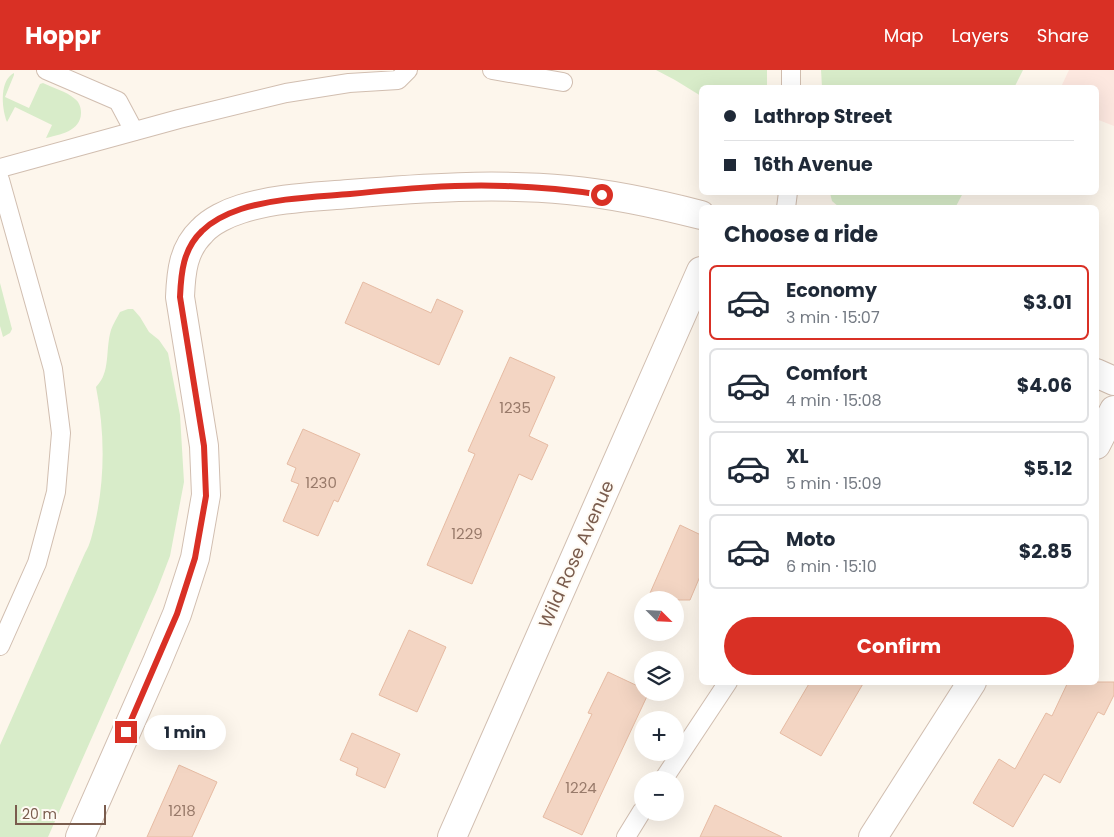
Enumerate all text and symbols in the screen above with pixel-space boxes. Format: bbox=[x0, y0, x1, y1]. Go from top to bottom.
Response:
text: Hoppr bbox=[25, 19, 101, 52]
text: Map bbox=[884, 23, 924, 48]
text: Layers bbox=[952, 23, 1009, 48]
text: Share bbox=[1037, 23, 1089, 48]
text: Lathrop Street bbox=[754, 103, 892, 130]
text: 16th Avenue bbox=[754, 151, 873, 178]
route start bbox=[591, 184, 613, 206]
text: Choose a ride bbox=[724, 219, 878, 250]
text: Economy bbox=[786, 277, 877, 304]
icon: car bbox=[726, 280, 771, 325]
text: $3.01 bbox=[1023, 289, 1072, 316]
text: 3 min · 15:07 bbox=[786, 306, 880, 329]
text: Comfort bbox=[786, 360, 868, 387]
icon: car bbox=[726, 363, 771, 408]
text: $4.06 bbox=[1017, 372, 1072, 399]
text: 4 min · 15:08 bbox=[786, 389, 882, 412]
house number: 1235 bbox=[499, 397, 531, 418]
text: XL bbox=[786, 443, 809, 470]
icon: car bbox=[726, 446, 771, 491]
text: $5.12 bbox=[1024, 455, 1072, 482]
house number: 1230 bbox=[305, 472, 337, 493]
text: 5 min · 15:09 bbox=[786, 472, 882, 495]
street label: Wild Rose Avenue bbox=[532, 476, 620, 632]
house number: 1229 bbox=[451, 523, 483, 544]
text: Moto bbox=[786, 526, 835, 553]
icon: car bbox=[726, 529, 771, 574]
text: $2.85 bbox=[1019, 538, 1072, 565]
text: 6 min · 15:10 bbox=[786, 555, 877, 578]
north arrow bbox=[634, 591, 684, 641]
map controls bbox=[634, 591, 684, 821]
button: Confirm bbox=[724, 617, 1074, 675]
button: layers bbox=[634, 651, 684, 701]
button: + bbox=[634, 711, 684, 761]
callout: 1 min bbox=[144, 714, 226, 750]
route end bbox=[115, 721, 137, 743]
text: 1 min bbox=[164, 721, 206, 744]
button: − bbox=[634, 771, 684, 821]
house number: 1224 bbox=[565, 777, 597, 798]
house number: 1218 bbox=[168, 800, 196, 821]
scale bar bbox=[15, 802, 106, 825]
text: 20 m bbox=[22, 804, 57, 824]

